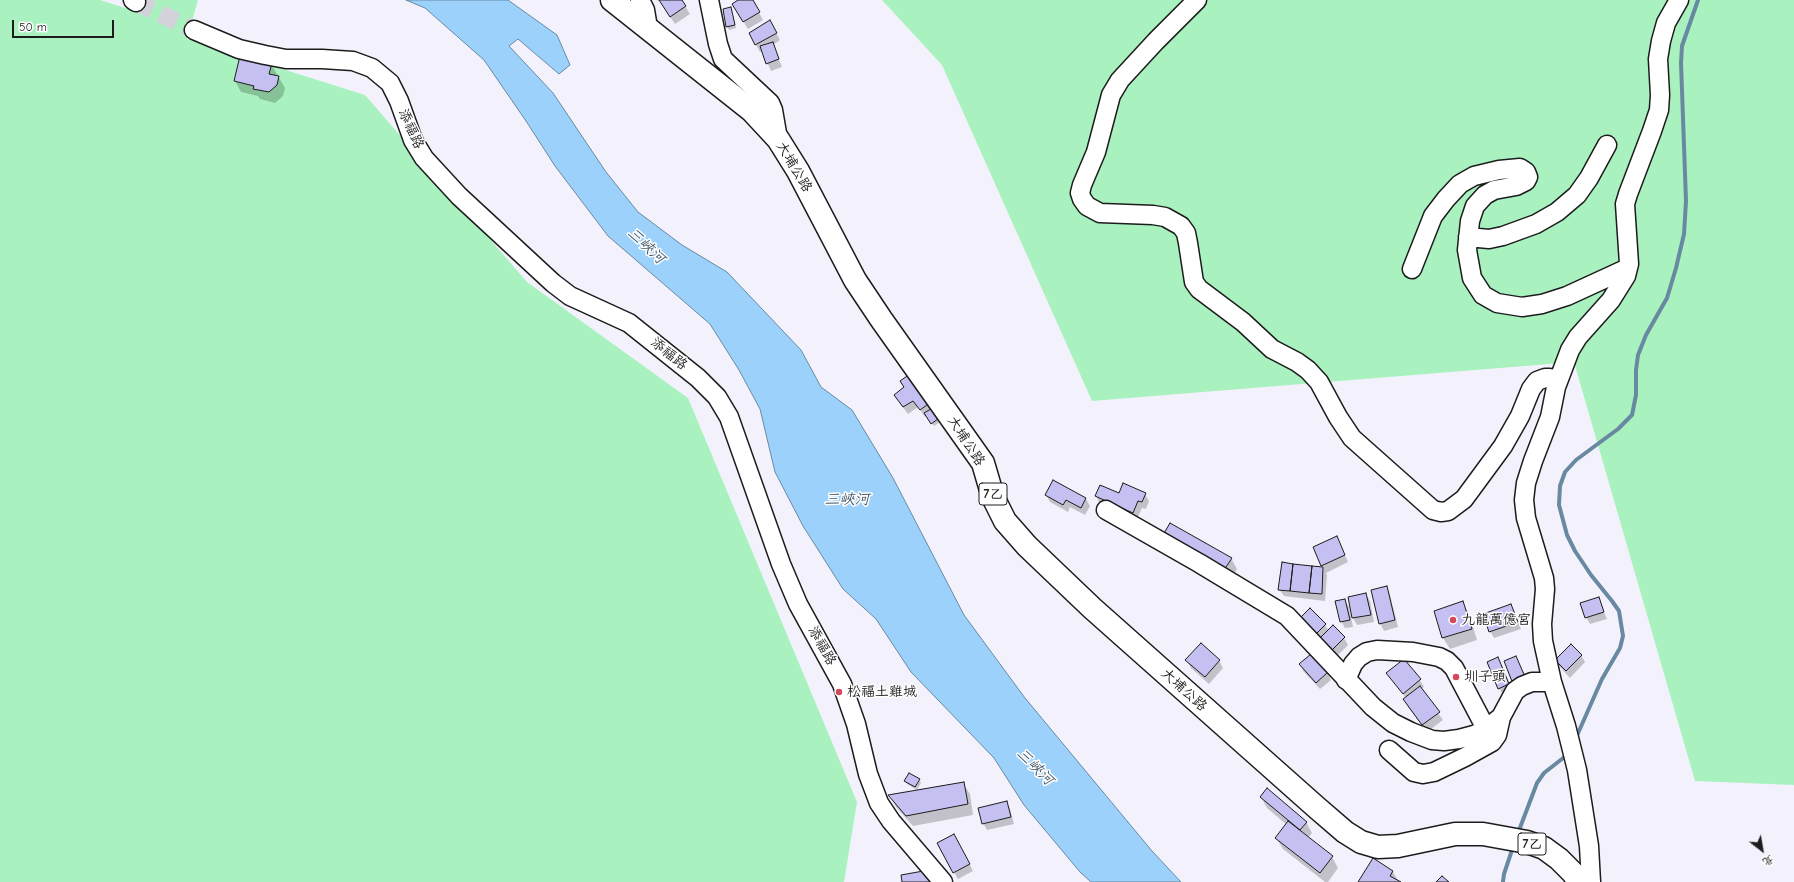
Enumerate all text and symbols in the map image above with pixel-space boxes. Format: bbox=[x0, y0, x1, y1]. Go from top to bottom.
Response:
scale bar bbox=[14, 12, 116, 38]
text: 50 m bbox=[19, 20, 47, 34]
street label: 添福路 bbox=[395, 106, 427, 152]
street label: 大埔公路 bbox=[772, 139, 816, 195]
water label: 三峽河 bbox=[623, 224, 669, 268]
street label: 添福路 bbox=[647, 334, 691, 374]
street label: 大埔公路 bbox=[944, 413, 988, 469]
road number: 7乙 bbox=[979, 483, 1007, 505]
water label: 三峽河 bbox=[825, 491, 869, 509]
place label: 九龍萬億宮 bbox=[1461, 612, 1531, 628]
marker: 九龍萬億宮 bbox=[1448, 615, 1458, 625]
street label: 添福路 bbox=[804, 624, 840, 668]
street label: 大埔公路 bbox=[1158, 665, 1210, 715]
place label: 圳子頭 bbox=[1464, 669, 1506, 685]
marker: 圳子頭 bbox=[1451, 672, 1461, 682]
place label: 松福土雞城 bbox=[847, 684, 917, 700]
marker: 松福土雞城 bbox=[834, 687, 844, 697]
water label: 三峽河 bbox=[1013, 745, 1057, 789]
north arrow bbox=[1742, 830, 1782, 870]
road number: 7乙 bbox=[1518, 833, 1546, 855]
text: 北 bbox=[1760, 852, 1777, 869]

